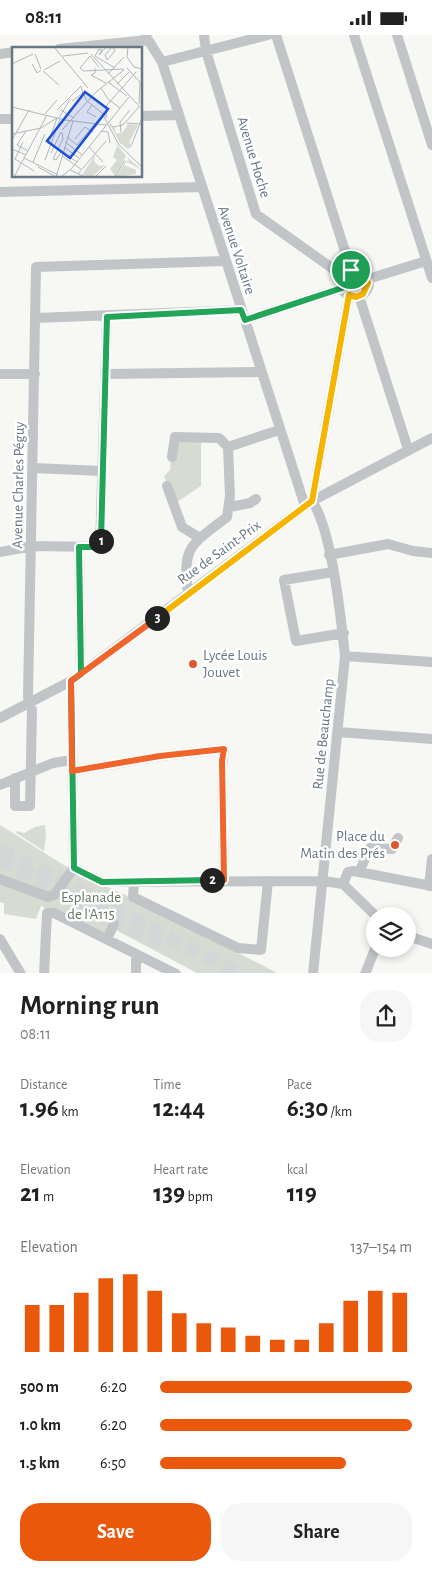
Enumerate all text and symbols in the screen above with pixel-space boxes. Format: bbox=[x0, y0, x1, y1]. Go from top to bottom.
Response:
text: 08:11 bbox=[25, 8, 62, 27]
inset map bbox=[12, 47, 142, 177]
street label: Avenue Hoche bbox=[234, 115, 273, 200]
street label: Avenue Voltaire bbox=[215, 204, 258, 296]
pin bbox=[330, 249, 372, 291]
icon: arrive bbox=[337, 256, 365, 284]
street label: Avenue Charles Péguy bbox=[10, 421, 27, 549]
street label: Rue de Saint-Prix bbox=[175, 517, 264, 587]
pin: 1 bbox=[88, 529, 114, 553]
text: 1 bbox=[99, 534, 104, 548]
pin: 3 bbox=[144, 605, 170, 631]
text: 3 bbox=[154, 611, 161, 625]
place label: Lycée Louis Jouvet bbox=[203, 648, 267, 680]
marker: Lycée Louis Jouvet bbox=[187, 658, 199, 670]
street label: Rue de Beauchamp bbox=[310, 678, 337, 790]
place label: Place du Matin des Prés bbox=[300, 829, 385, 861]
marker: Place du Matin des Prés bbox=[389, 839, 401, 851]
pin: 2 bbox=[200, 867, 224, 893]
text: 2 bbox=[209, 873, 216, 887]
park label: Esplanade de l'A115 bbox=[61, 890, 121, 922]
map controls bbox=[366, 907, 416, 957]
button: layers bbox=[366, 907, 416, 957]
button: share bbox=[360, 990, 412, 1042]
text: Morning run bbox=[20, 992, 160, 1020]
text: 08:11 bbox=[20, 1026, 51, 1042]
text: Distance bbox=[20, 1078, 67, 1092]
text: Time bbox=[153, 1078, 181, 1092]
text: Pace bbox=[287, 1078, 312, 1092]
text: 1.96 bbox=[20, 1096, 59, 1121]
text: 12:44 bbox=[153, 1096, 205, 1121]
text: 6:30 bbox=[287, 1096, 328, 1121]
text: km bbox=[59, 1105, 79, 1119]
text: /km bbox=[328, 1105, 352, 1119]
text: Elevation bbox=[20, 1163, 71, 1177]
text: Heart rate bbox=[153, 1163, 208, 1177]
text: kcal bbox=[287, 1163, 308, 1177]
text: 21 bbox=[20, 1181, 41, 1206]
text: 139 bbox=[153, 1181, 185, 1206]
text: 119 bbox=[287, 1181, 317, 1206]
text: m bbox=[41, 1190, 54, 1204]
text: bpm bbox=[185, 1190, 213, 1204]
text: Elevation bbox=[20, 1239, 78, 1255]
text: 137–154 m bbox=[350, 1239, 412, 1255]
text: 500 m bbox=[20, 1379, 59, 1395]
text: 6:20 bbox=[100, 1379, 127, 1395]
text: 1.0 km bbox=[20, 1417, 61, 1433]
text: 6:20 bbox=[100, 1417, 127, 1433]
text: 1.5 km bbox=[20, 1455, 60, 1471]
text: 6:50 bbox=[100, 1455, 126, 1471]
button: Save bbox=[20, 1503, 211, 1561]
button: Share bbox=[221, 1503, 412, 1561]

